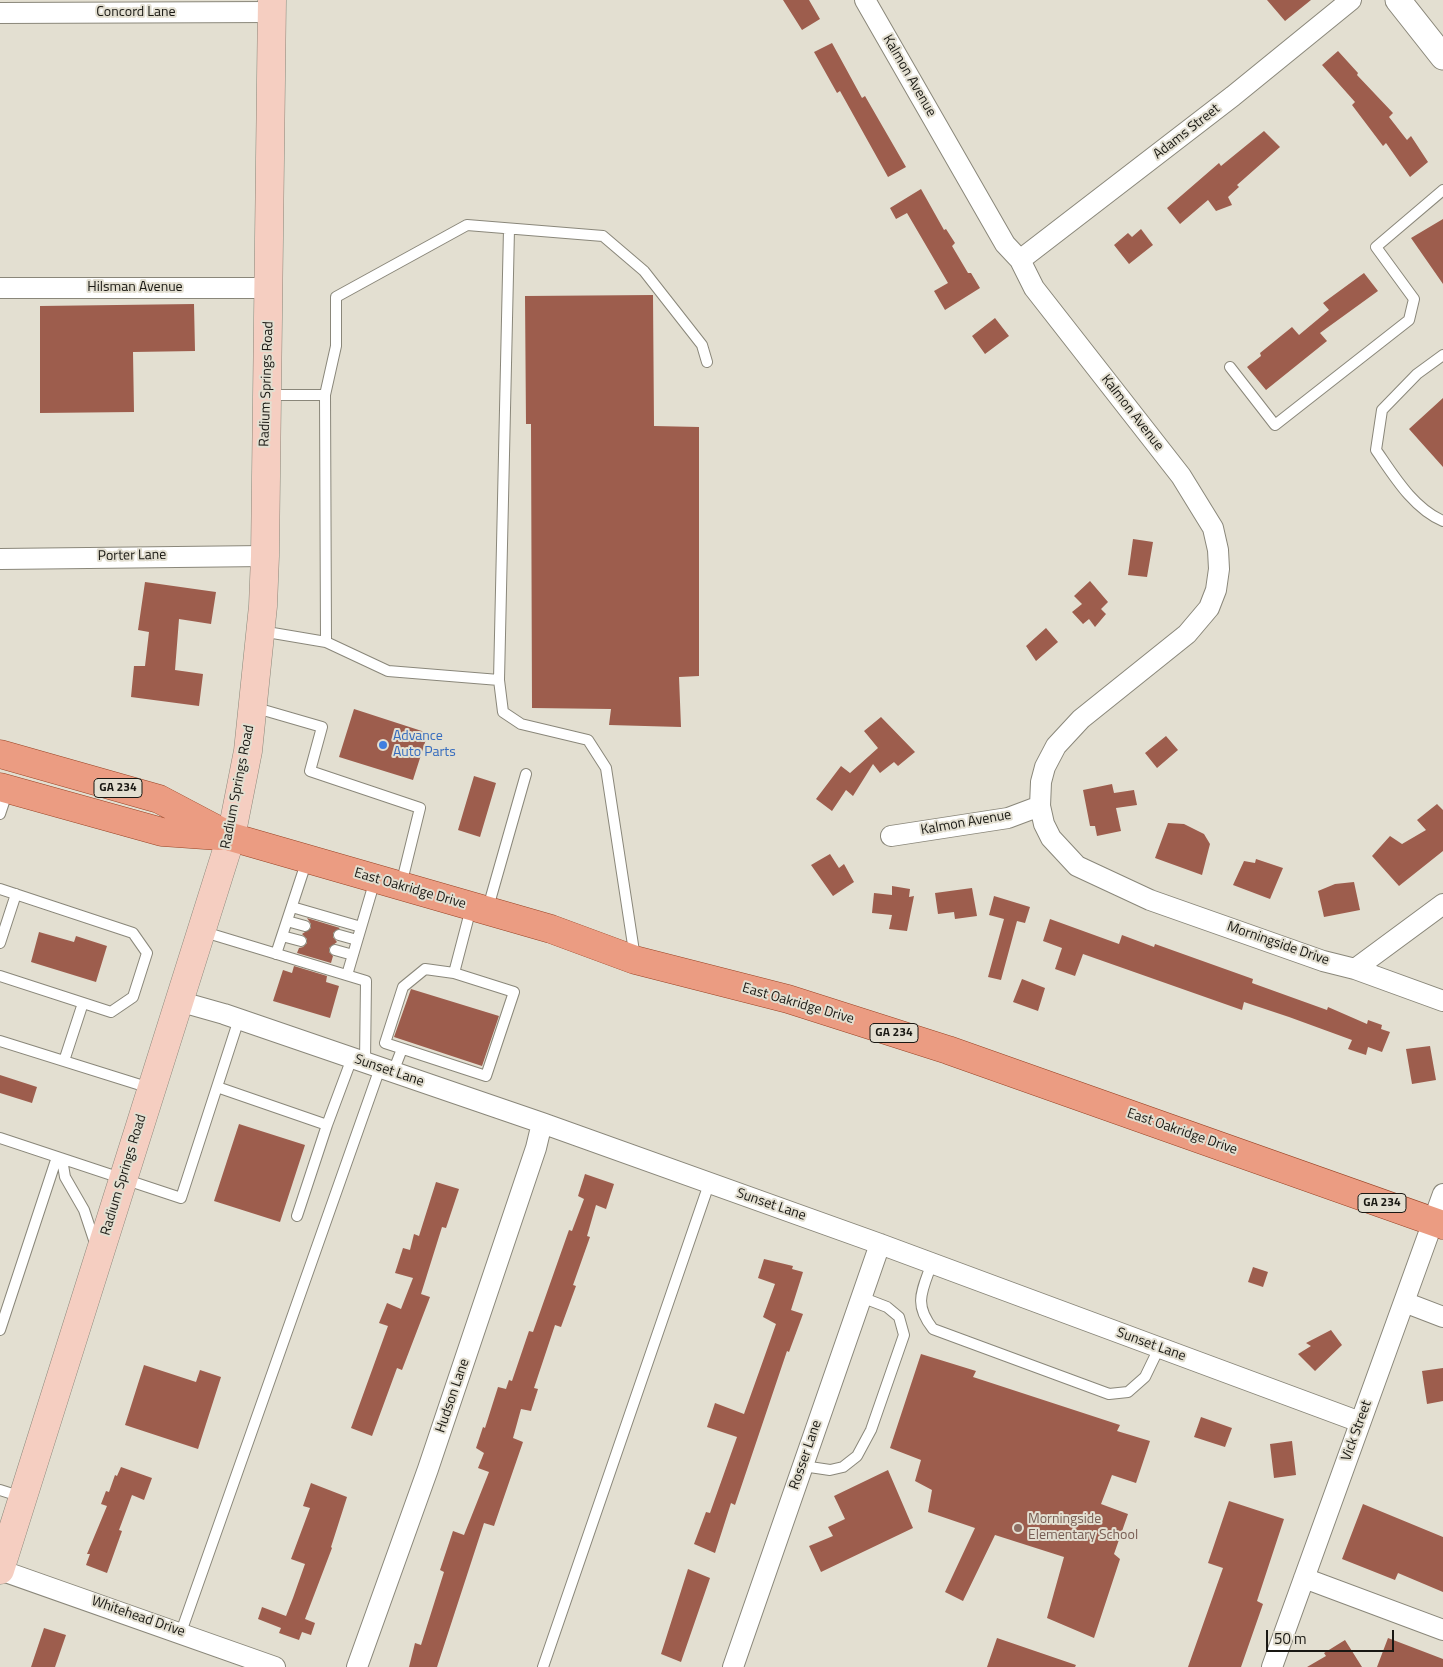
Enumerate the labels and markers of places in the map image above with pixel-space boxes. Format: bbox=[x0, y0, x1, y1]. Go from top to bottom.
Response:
place label: Advance Auto Parts bbox=[393, 729, 456, 762]
marker: Advance Auto Parts bbox=[377, 739, 389, 751]
place label: Morningside Elementary School bbox=[1028, 1512, 1138, 1544]
marker: Morningside Elementary School bbox=[1012, 1522, 1024, 1534]

